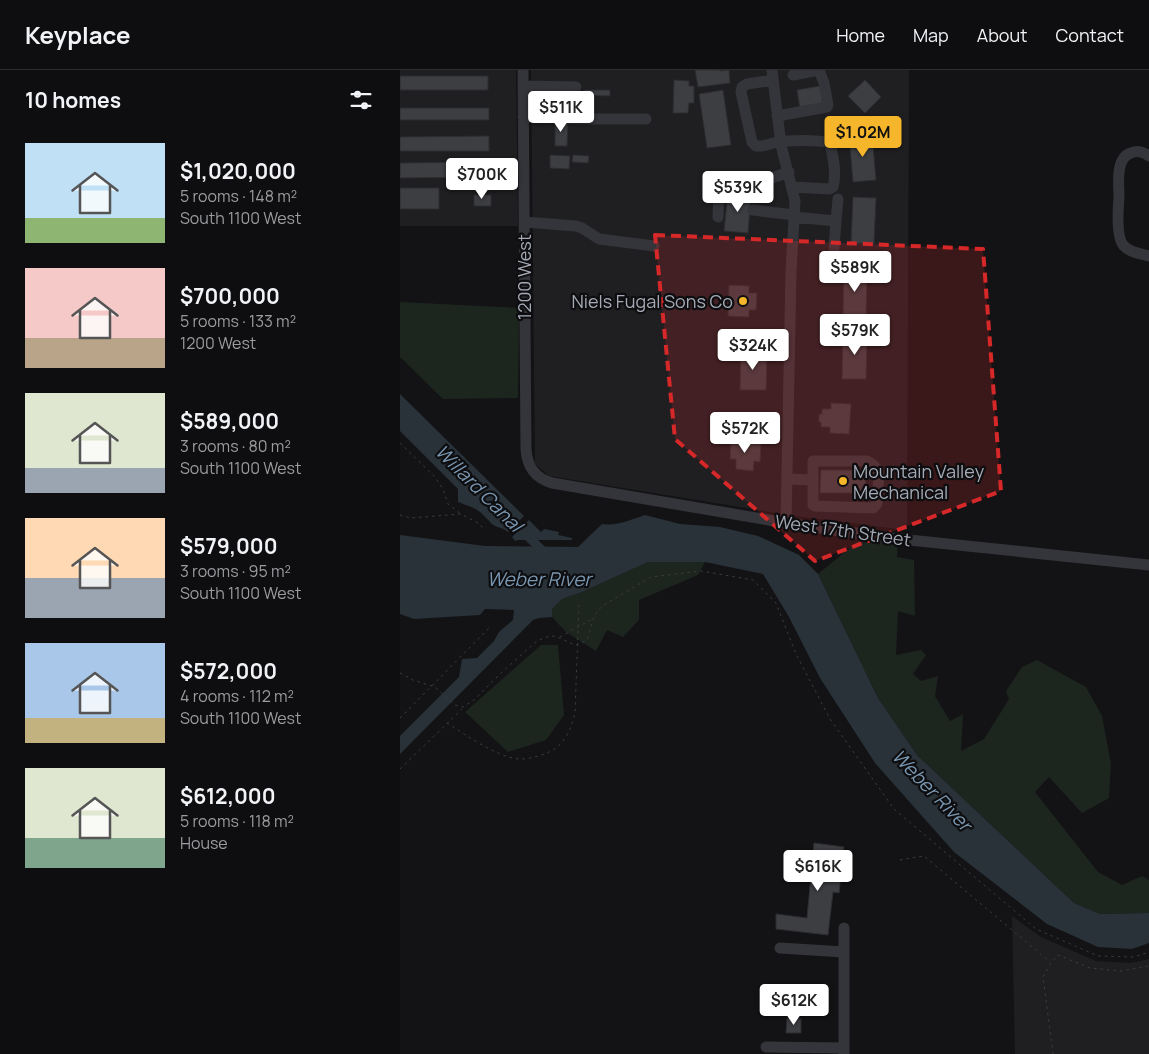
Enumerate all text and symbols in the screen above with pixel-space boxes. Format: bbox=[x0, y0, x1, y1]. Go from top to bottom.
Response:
text: Keyplace bbox=[25, 18, 130, 51]
text: Home bbox=[836, 23, 885, 47]
text: Map bbox=[913, 23, 949, 47]
text: About bbox=[977, 23, 1027, 47]
text: Contact bbox=[1055, 23, 1124, 47]
text: 10 homes bbox=[25, 86, 121, 114]
icon: filters bbox=[347, 86, 375, 114]
pin: $511K bbox=[526, 90, 596, 133]
text: $511K bbox=[539, 96, 583, 118]
pin: $1.02M bbox=[822, 116, 904, 158]
text: $1.02M bbox=[835, 121, 891, 143]
text: $1,020,000 bbox=[180, 157, 296, 185]
pin: $700K bbox=[447, 158, 517, 200]
icon: home bbox=[65, 163, 125, 223]
text: $700K bbox=[457, 163, 507, 185]
pin: $539K bbox=[703, 170, 773, 213]
text: $539K bbox=[713, 176, 763, 198]
text: 5 rooms · 148 m² bbox=[180, 185, 297, 207]
text: South 1100 West bbox=[180, 207, 301, 229]
street label: 1200 West bbox=[512, 234, 536, 320]
pin: $589K bbox=[820, 250, 890, 293]
text: $589K bbox=[830, 256, 880, 278]
text: $700,000 bbox=[180, 282, 280, 310]
icon: home bbox=[65, 288, 125, 348]
place label: Niels Fugal Sons Co bbox=[571, 289, 733, 313]
marker: Niels Fugal Sons Co bbox=[737, 295, 749, 307]
text: 5 rooms · 133 m² bbox=[180, 310, 296, 332]
pin: $579K bbox=[820, 314, 890, 356]
text: $579K bbox=[831, 319, 879, 341]
pin: $324K bbox=[718, 328, 788, 371]
text: 1200 West bbox=[180, 332, 256, 354]
text: $324K bbox=[729, 334, 777, 356]
text: $589,000 bbox=[180, 407, 279, 435]
pin: $572K bbox=[710, 412, 780, 454]
icon: home bbox=[65, 413, 125, 473]
text: $572K bbox=[721, 417, 769, 439]
text: 3 rooms · 80 m² bbox=[180, 435, 291, 457]
water label: Willard Canal bbox=[430, 439, 530, 539]
text: South 1100 West bbox=[180, 457, 301, 479]
place label: Mountain Valley Mechanical bbox=[853, 459, 985, 504]
marker: Mountain Valley Mechanical bbox=[837, 475, 849, 487]
street label: West 17th Street bbox=[774, 509, 912, 551]
text: $579,000 bbox=[180, 532, 277, 560]
icon: home bbox=[65, 538, 125, 598]
text: 3 rooms · 95 m² bbox=[180, 560, 291, 582]
water label: Weber River bbox=[487, 566, 593, 592]
text: South 1100 West bbox=[180, 582, 301, 604]
text: $572,000 bbox=[180, 657, 277, 685]
icon: home bbox=[65, 663, 125, 723]
text: 4 rooms · 112 m² bbox=[180, 685, 294, 707]
text: South 1100 West bbox=[180, 707, 301, 729]
water label: Weber River bbox=[886, 743, 979, 838]
text: $612,000 bbox=[180, 782, 275, 810]
icon: home bbox=[65, 788, 125, 848]
text: 5 rooms · 118 m² bbox=[180, 810, 294, 832]
text: House bbox=[180, 832, 228, 854]
pin: $616K bbox=[783, 850, 853, 892]
text: $616K bbox=[794, 855, 842, 877]
pin: $612K bbox=[759, 984, 829, 1026]
text: $612K bbox=[771, 989, 817, 1011]

